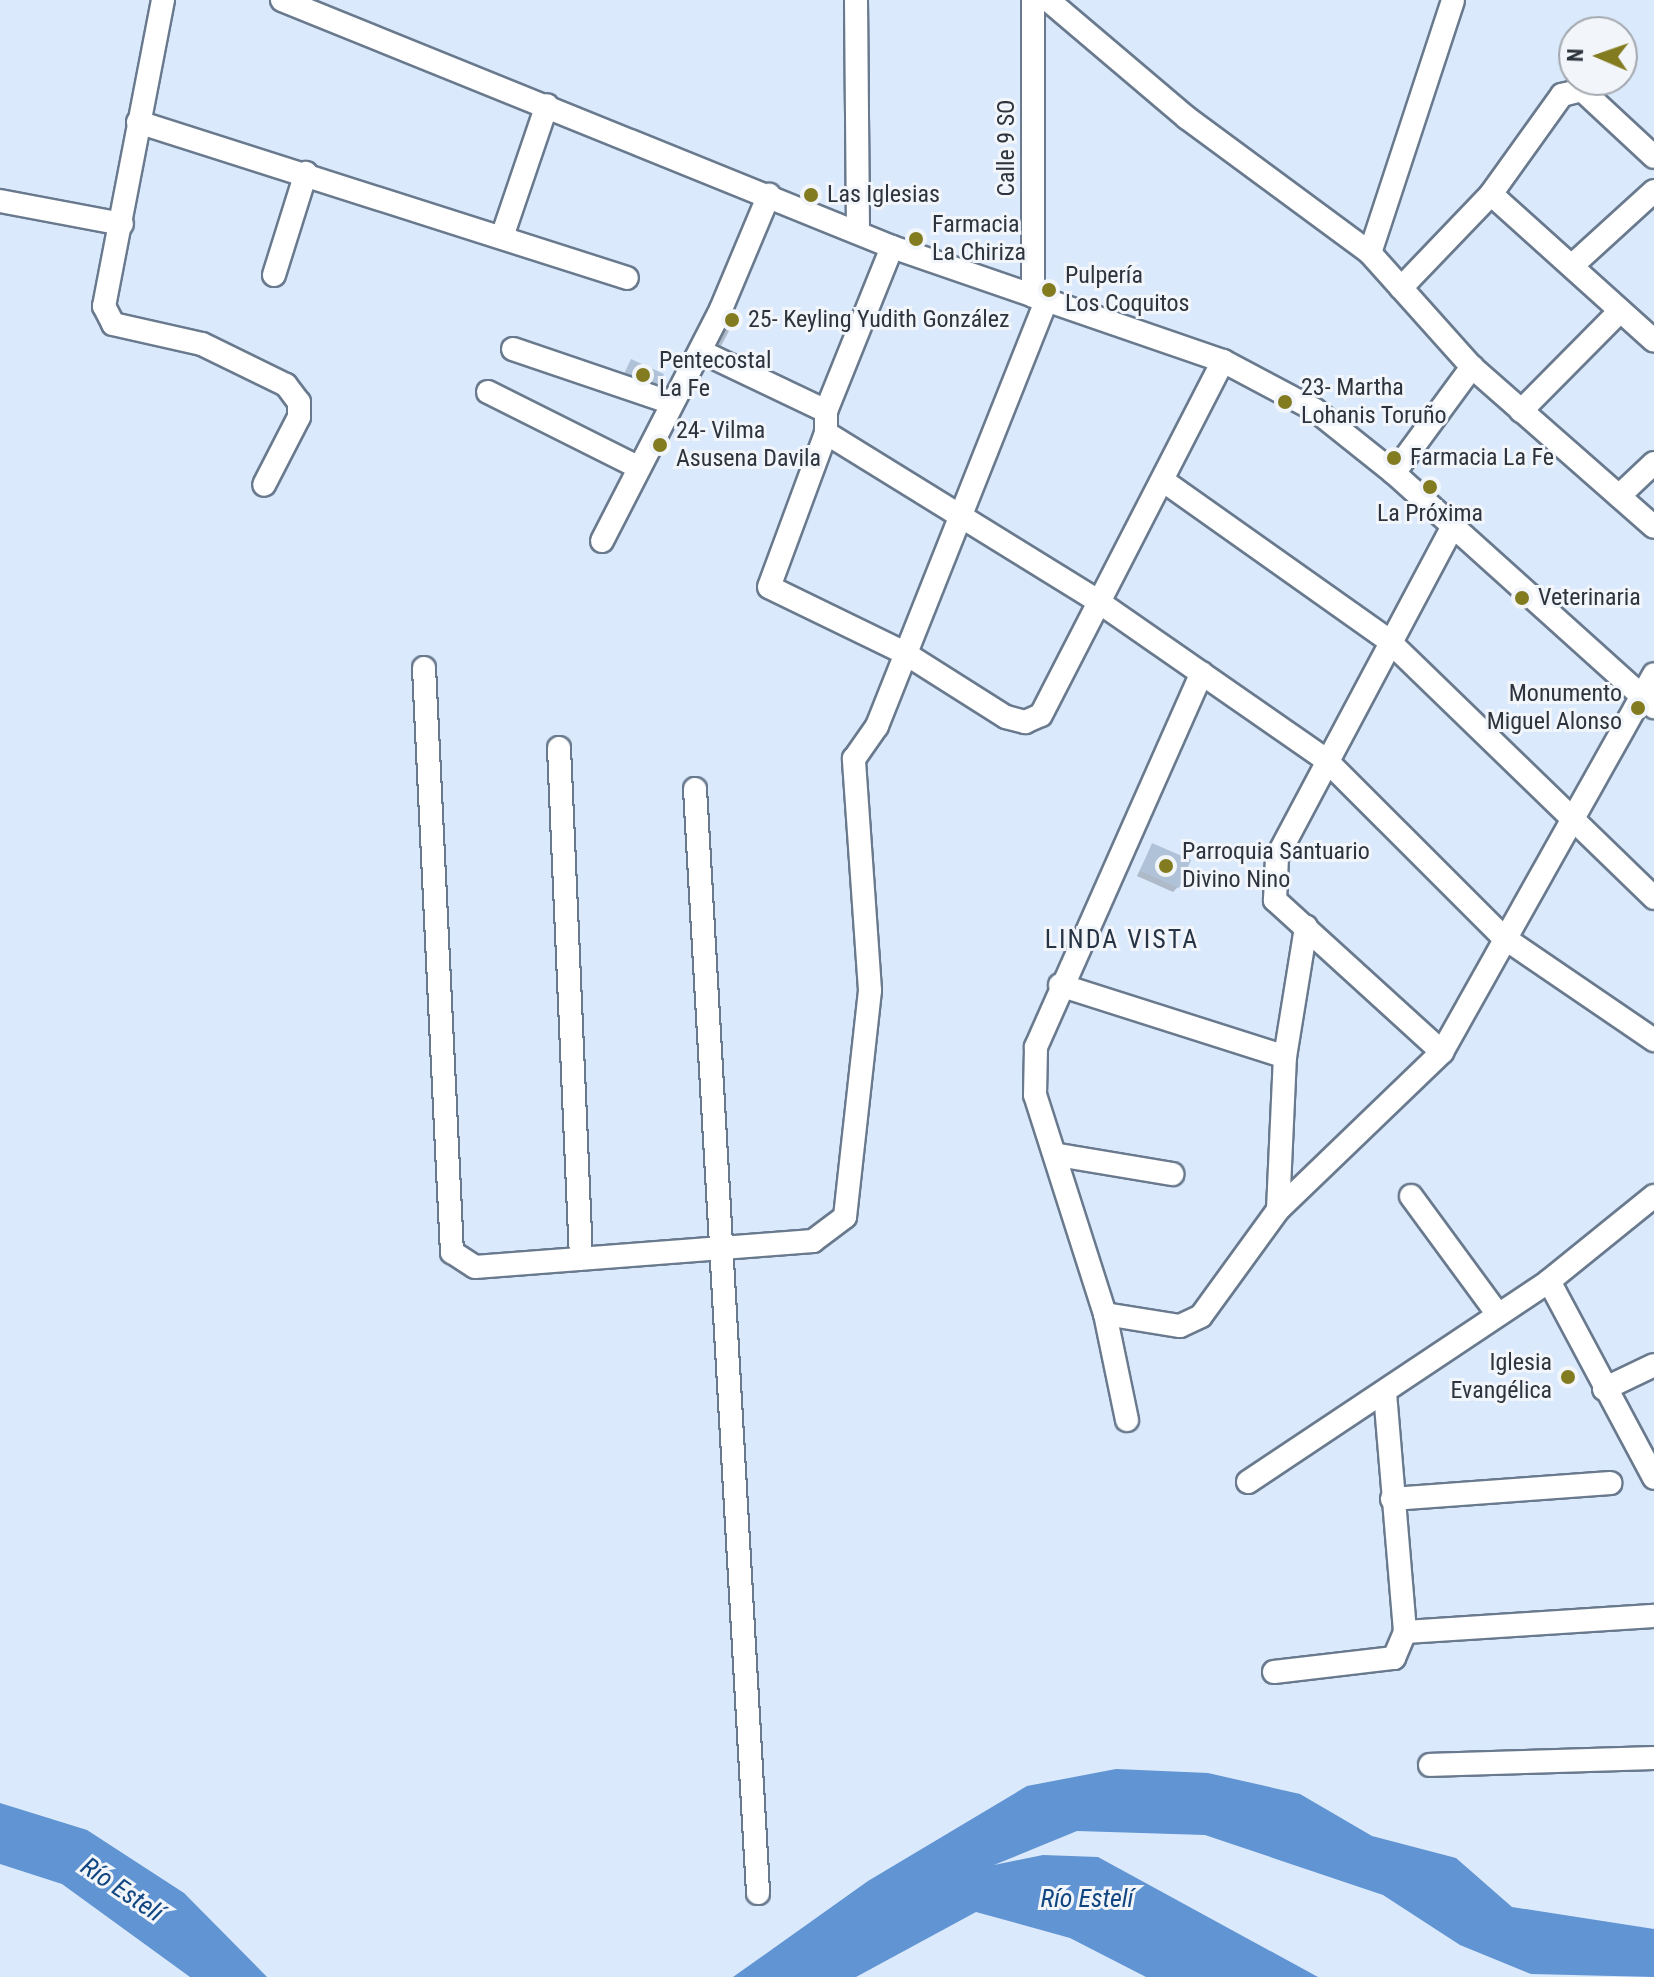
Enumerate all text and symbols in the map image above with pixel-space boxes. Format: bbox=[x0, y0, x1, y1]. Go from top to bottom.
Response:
north arrow bbox=[1558, 16, 1638, 96]
text: N bbox=[1563, 48, 1588, 62]
street label: Calle 9 SO bbox=[993, 99, 1021, 197]
place label: Las Iglesias bbox=[827, 181, 940, 209]
marker: Las Iglesias bbox=[802, 186, 820, 204]
place label: Farmacia La Chiriza bbox=[932, 211, 1026, 267]
marker: Farmacia La Chiriza bbox=[907, 230, 925, 248]
place label: Pulpería Los Coquitos bbox=[1065, 262, 1190, 318]
marker: Pulpería Los Coquitos bbox=[1040, 281, 1058, 299]
place label: 25- Keyling Yudith González bbox=[748, 306, 1010, 334]
marker: 25- Keyling Yudith González bbox=[723, 311, 741, 329]
place label: Pentecostal La Fe bbox=[659, 347, 772, 403]
marker: Pentecostal La Fe bbox=[634, 366, 652, 384]
place label: 23- Martha Lohanis Toruño bbox=[1301, 374, 1447, 430]
marker: 23- Martha Lohanis Toruño bbox=[1276, 393, 1294, 411]
place label: 24- Vilma Asusena Davila bbox=[676, 417, 821, 473]
marker: 24- Vilma Asusena Davila bbox=[651, 436, 669, 454]
place label: Farmacia La Fe bbox=[1410, 444, 1554, 472]
marker: Farmacia La Fe bbox=[1385, 449, 1403, 467]
marker: La Próxima bbox=[1421, 478, 1439, 496]
place label: La Próxima bbox=[1377, 500, 1483, 528]
place label: Veterinaria bbox=[1538, 584, 1641, 612]
marker: Veterinaria bbox=[1513, 589, 1531, 607]
place label: Monumento Miguel Alonso bbox=[1487, 680, 1622, 736]
marker: Monumento Miguel Alonso bbox=[1629, 699, 1647, 717]
place label: Parroquia Santuario Divino Nino bbox=[1182, 838, 1370, 894]
marker: Parroquia Santuario Divino Nino bbox=[1157, 857, 1175, 875]
district label: LINDA VISTA bbox=[1045, 924, 1199, 956]
place label: Iglesia Evangélica bbox=[1450, 1349, 1552, 1405]
marker: Iglesia Evangélica bbox=[1559, 1368, 1577, 1386]
water label: Río Estelí bbox=[75, 1851, 169, 1929]
water label: Río Estelí bbox=[1041, 1883, 1133, 1915]

